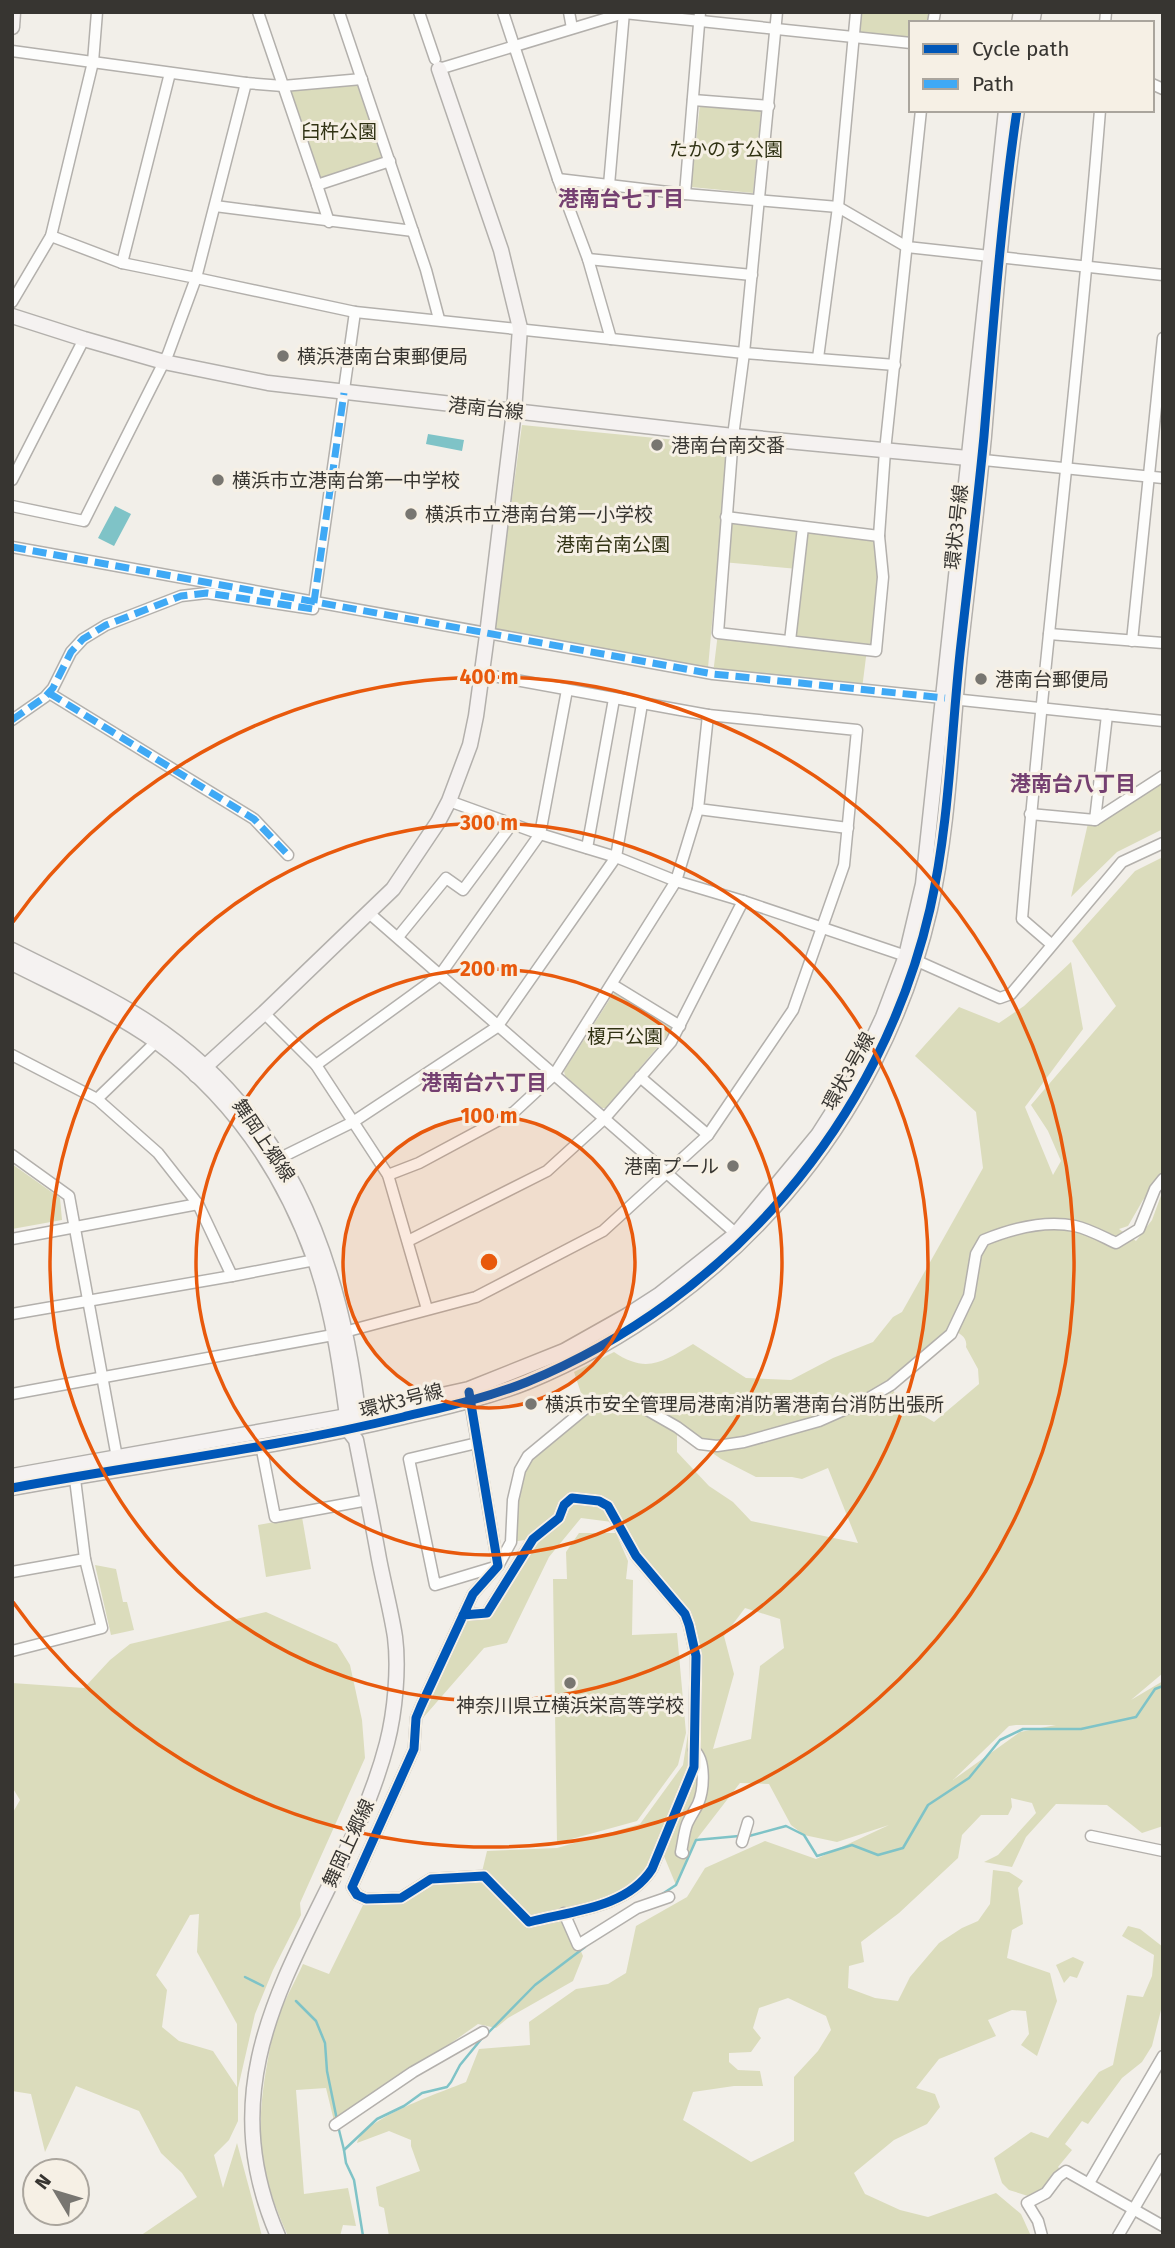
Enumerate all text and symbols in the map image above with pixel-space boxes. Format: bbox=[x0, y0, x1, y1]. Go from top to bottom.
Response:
legend bbox=[909, 21, 1154, 112]
text: Cycle path bbox=[972, 36, 1070, 62]
text: Path bbox=[972, 71, 1014, 97]
park label: 臼杵公園 bbox=[301, 120, 377, 143]
park label: たかのす公園 bbox=[669, 138, 783, 161]
district label: 港南台七丁目 bbox=[558, 186, 684, 212]
place label: 横浜港南台東郵便局 bbox=[297, 345, 468, 368]
marker: 横浜港南台東郵便局 bbox=[275, 348, 291, 364]
street label: 港南台線 bbox=[447, 393, 525, 424]
place label: 港南台南交番 bbox=[671, 434, 785, 457]
marker: 港南台南交番 bbox=[649, 437, 665, 453]
place label: 横浜市立港南台第一中学校 bbox=[232, 469, 460, 492]
marker: 横浜市立港南台第一中学校 bbox=[210, 472, 226, 488]
street label: 環状3号線 bbox=[941, 483, 972, 571]
place label: 横浜市立港南台第一小学校 bbox=[425, 503, 653, 526]
marker: 横浜市立港南台第一小学校 bbox=[403, 506, 419, 522]
park label: 港南台南公園 bbox=[556, 533, 670, 556]
text: 400 m bbox=[459, 664, 519, 690]
place label: 港南台郵便局 bbox=[995, 668, 1109, 691]
marker: 港南台郵便局 bbox=[973, 671, 989, 687]
district label: 港南台八丁目 bbox=[1010, 771, 1136, 797]
text: 300 m bbox=[459, 810, 518, 836]
text: 200 m bbox=[460, 956, 518, 982]
park label: 榎戸公園 bbox=[587, 1025, 663, 1048]
street label: 環状3号線 bbox=[818, 1028, 879, 1114]
district label: 港南台六丁目 bbox=[421, 1070, 547, 1096]
street label: 舞岡上郷線 bbox=[227, 1094, 300, 1186]
text: 100 m bbox=[460, 1103, 518, 1129]
place label: 港南プール bbox=[624, 1155, 719, 1178]
marker: 港南プール bbox=[725, 1158, 741, 1174]
centre of rings bbox=[477, 1250, 501, 1274]
street label: 環状3号線 bbox=[357, 1379, 445, 1422]
place label: 横浜市安全管理局港南消防署港南台消防出張所 bbox=[545, 1393, 944, 1416]
marker: 横浜市安全管理局港南消防署港南台消防出張所 bbox=[523, 1396, 539, 1412]
marker: 神奈川県立横浜栄高等学校 bbox=[562, 1675, 578, 1691]
place label: 神奈川県立横浜栄高等学校 bbox=[456, 1694, 684, 1717]
street label: 舞岡上郷線 bbox=[318, 1795, 379, 1891]
north arrow bbox=[21, 2157, 91, 2227]
text: N bbox=[30, 2170, 56, 2194]

